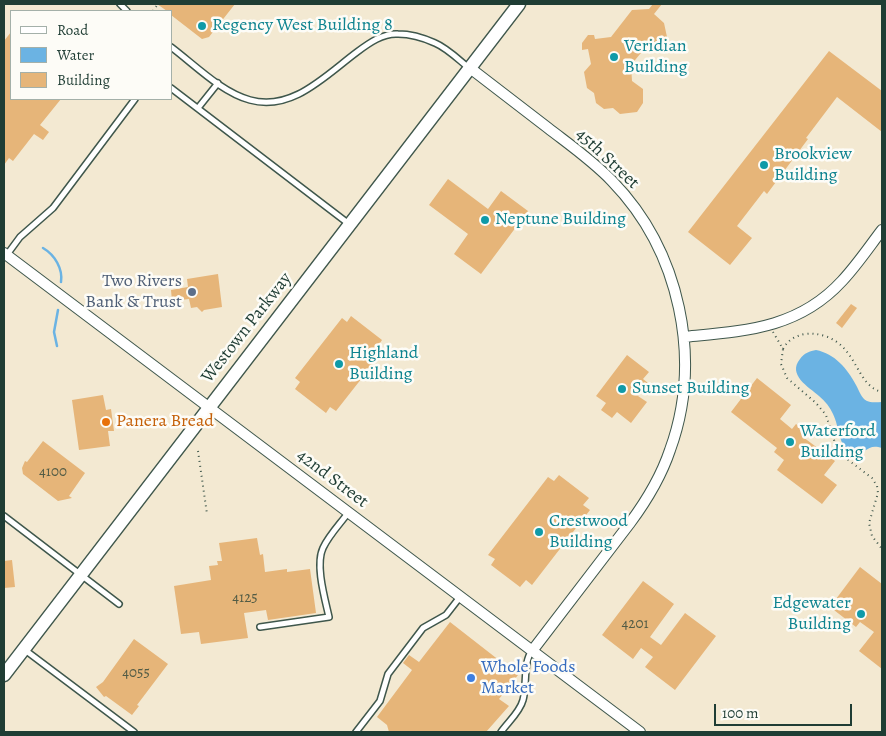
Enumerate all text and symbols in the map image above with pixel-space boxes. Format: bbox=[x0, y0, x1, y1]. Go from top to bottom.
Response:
legend bbox=[10, 10, 172, 100]
place label: Regency West Building 8 bbox=[212, 15, 393, 37]
text: Road bbox=[57, 20, 88, 40]
marker: Regency West Building 8 bbox=[196, 20, 208, 32]
place label: Veridian Building bbox=[624, 36, 688, 78]
text: Water bbox=[57, 45, 94, 65]
marker: Veridian Building bbox=[608, 51, 620, 63]
text: Building bbox=[57, 70, 110, 90]
street label: 45th Street bbox=[571, 124, 643, 194]
place label: Brookview Building bbox=[774, 144, 852, 186]
marker: Brookview Building bbox=[758, 159, 770, 171]
place label: Neptune Building bbox=[495, 209, 626, 231]
marker: Neptune Building bbox=[479, 214, 491, 226]
street label: Westown Parkway bbox=[197, 269, 297, 387]
place label: Two Rivers Bank & Trust bbox=[85, 271, 182, 314]
marker: Two Rivers Bank & Trust bbox=[186, 286, 198, 298]
place label: Highland Building bbox=[349, 343, 418, 386]
marker: Highland Building bbox=[333, 358, 345, 370]
place label: Sunset Building bbox=[632, 378, 750, 400]
marker: Sunset Building bbox=[616, 383, 628, 395]
place label: Panera Bread bbox=[116, 411, 214, 433]
marker: Panera Bread bbox=[100, 416, 112, 428]
place label: Waterford Building bbox=[800, 421, 876, 464]
marker: Waterford Building bbox=[784, 436, 796, 448]
street label: 42nd Street bbox=[292, 445, 372, 513]
house number: 4100 bbox=[39, 463, 67, 481]
place label: Crestwood Building bbox=[549, 511, 628, 554]
marker: Crestwood Building bbox=[533, 526, 545, 538]
house number: 4125 bbox=[232, 589, 258, 607]
place label: Edgewater Building bbox=[772, 593, 851, 636]
marker: Edgewater Building bbox=[855, 608, 867, 620]
house number: 4201 bbox=[621, 615, 649, 633]
place label: Whole Foods Market bbox=[481, 657, 575, 700]
house number: 4055 bbox=[122, 664, 150, 682]
marker: Whole Foods Market bbox=[465, 672, 477, 684]
scale bar bbox=[716, 694, 854, 726]
text: 100 m bbox=[722, 703, 759, 723]

